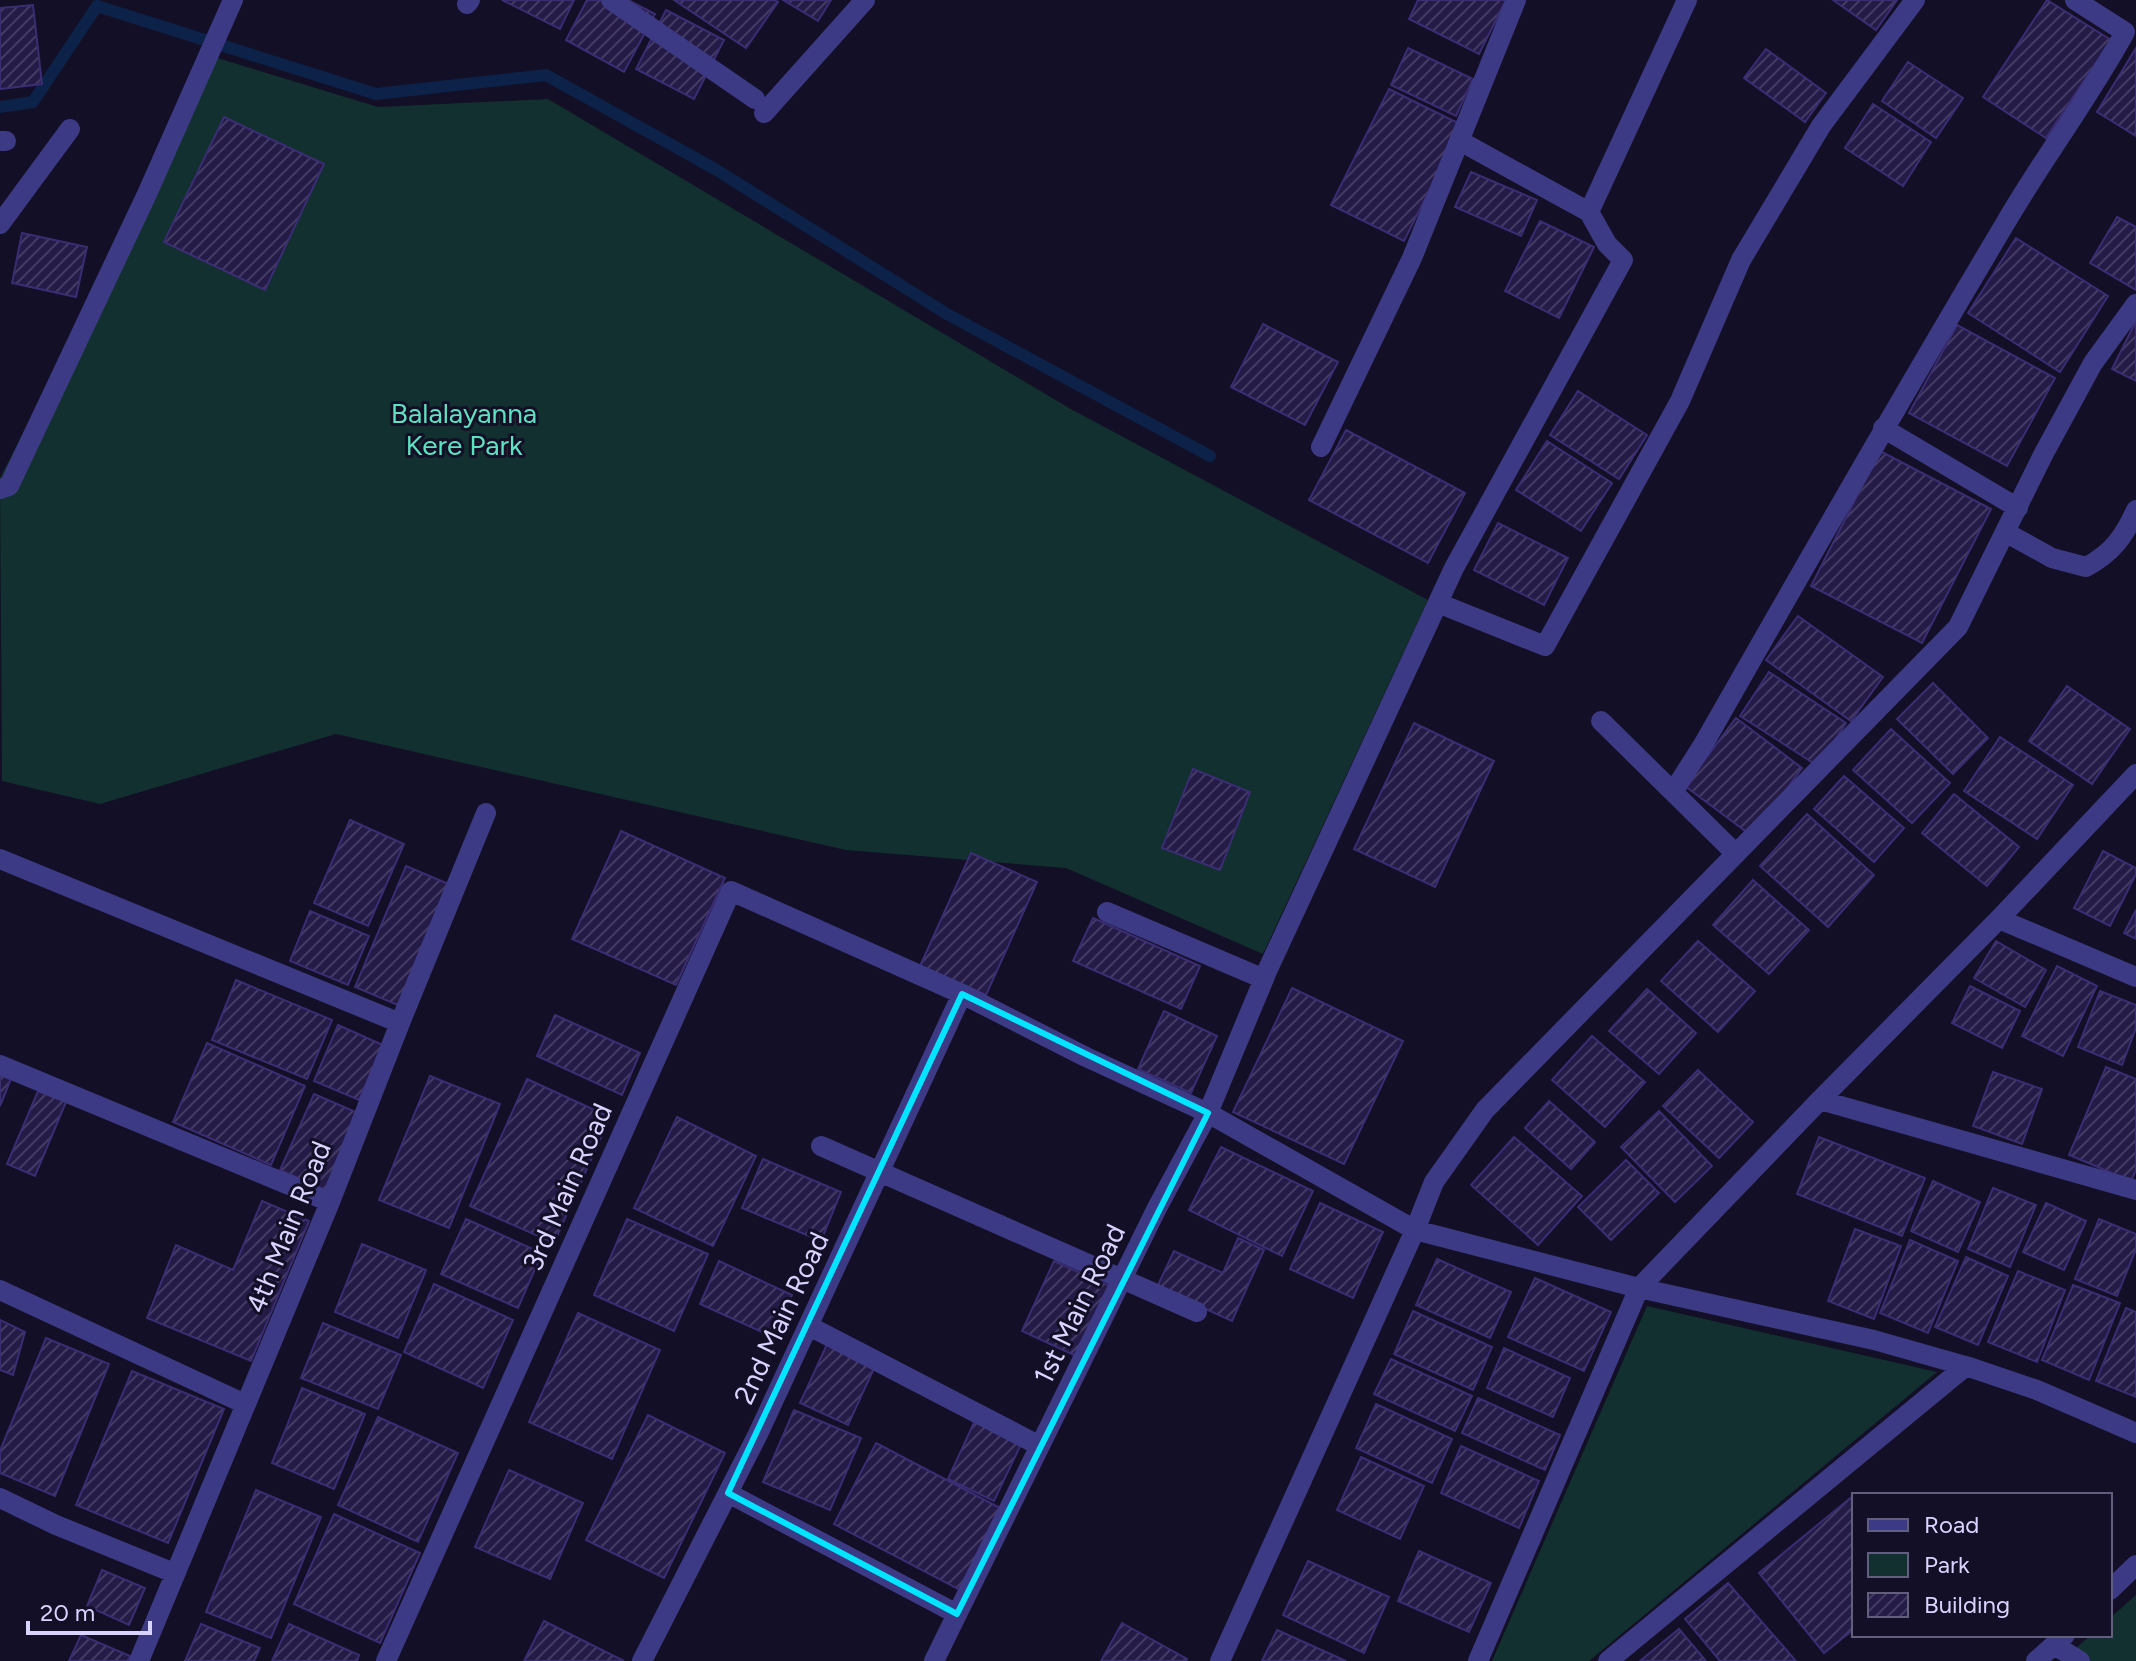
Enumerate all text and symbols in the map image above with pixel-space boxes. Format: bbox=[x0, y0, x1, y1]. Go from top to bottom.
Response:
park label: Balalayanna Kere Park bbox=[391, 396, 537, 462]
street label: 3rd Main Road bbox=[515, 1098, 619, 1276]
street label: 4th Main Road bbox=[238, 1136, 338, 1318]
street label: 1st Main Road bbox=[1026, 1219, 1132, 1389]
street label: 2nd Main Road bbox=[726, 1227, 836, 1409]
legend bbox=[1852, 1493, 2112, 1637]
text: Road bbox=[1924, 1510, 1979, 1539]
text: Park bbox=[1924, 1550, 1970, 1579]
scale bar bbox=[28, 1585, 150, 1635]
text: Building bbox=[1924, 1590, 2010, 1619]
text: 20 m bbox=[40, 1598, 95, 1627]

